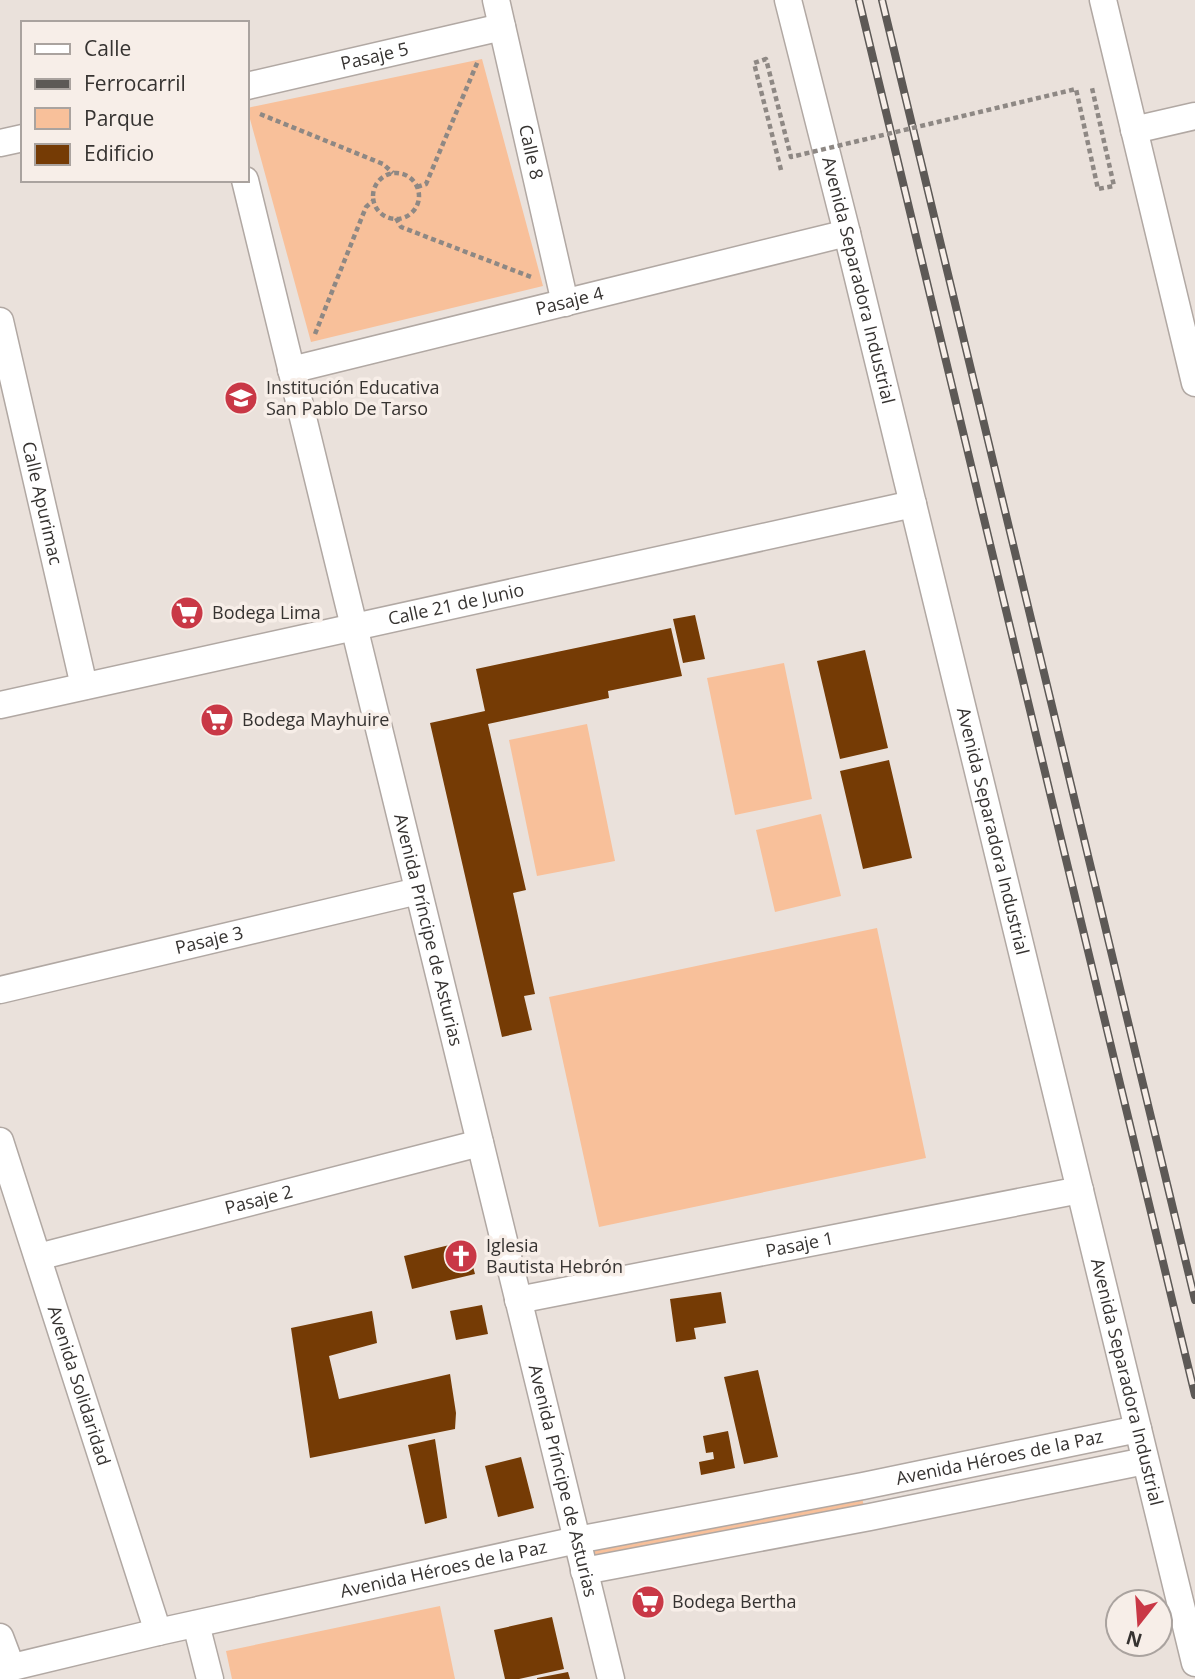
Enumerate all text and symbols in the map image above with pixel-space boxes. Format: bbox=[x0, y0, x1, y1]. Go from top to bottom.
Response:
legend bbox=[21, 21, 248, 182]
text: Calle bbox=[84, 34, 131, 62]
street label: Pasaje 5 bbox=[338, 36, 411, 75]
text: Ferrocarril bbox=[84, 69, 186, 97]
text: Parque bbox=[84, 104, 154, 132]
street label: Calle 8 bbox=[514, 122, 549, 182]
text: Edificio bbox=[84, 139, 154, 167]
street label: Avenida Separadora Industrial bbox=[817, 154, 901, 406]
street label: Pasaje 4 bbox=[533, 280, 606, 320]
place label: Institución Educativa San Pablo De Tarso bbox=[266, 375, 439, 420]
school or university icon: Institución Educativa San Pablo De Tarso bbox=[222, 379, 260, 417]
street label: Calle Apurimac bbox=[17, 439, 69, 567]
street label: Calle 21 de Junio bbox=[386, 577, 526, 630]
supermarket icon: Bodega Lima bbox=[168, 594, 206, 632]
place label: Bodega Lima bbox=[212, 600, 321, 624]
supermarket icon: Bodega Mayhuire bbox=[198, 701, 236, 739]
street label: Avenida Separadora Industrial bbox=[952, 705, 1035, 957]
place label: Bodega Mayhuire bbox=[242, 707, 389, 731]
street label: Avenida Príncipe de Asturias bbox=[389, 811, 469, 1048]
street label: Pasaje 3 bbox=[173, 920, 245, 959]
street label: Pasaje 2 bbox=[222, 1179, 295, 1219]
street label: Pasaje 1 bbox=[763, 1225, 836, 1262]
place label: Iglesia Bautista Hebrón bbox=[486, 1233, 623, 1278]
church icon: Iglesia Bautista Hebrón bbox=[442, 1237, 480, 1275]
street label: Avenida Separadora Industrial bbox=[1086, 1256, 1169, 1508]
street label: Avenida Solidaridad bbox=[43, 1302, 117, 1468]
street label: Avenida Príncipe de Asturias bbox=[524, 1362, 603, 1599]
street label: Avenida Héroes de la Paz bbox=[894, 1424, 1105, 1490]
street label: Avenida Héroes de la Paz bbox=[338, 1534, 549, 1603]
supermarket icon: Bodega Bertha bbox=[629, 1583, 667, 1621]
north arrow bbox=[1104, 1588, 1174, 1658]
place label: Bodega Bertha bbox=[672, 1589, 797, 1613]
text: N bbox=[1123, 1625, 1145, 1654]

